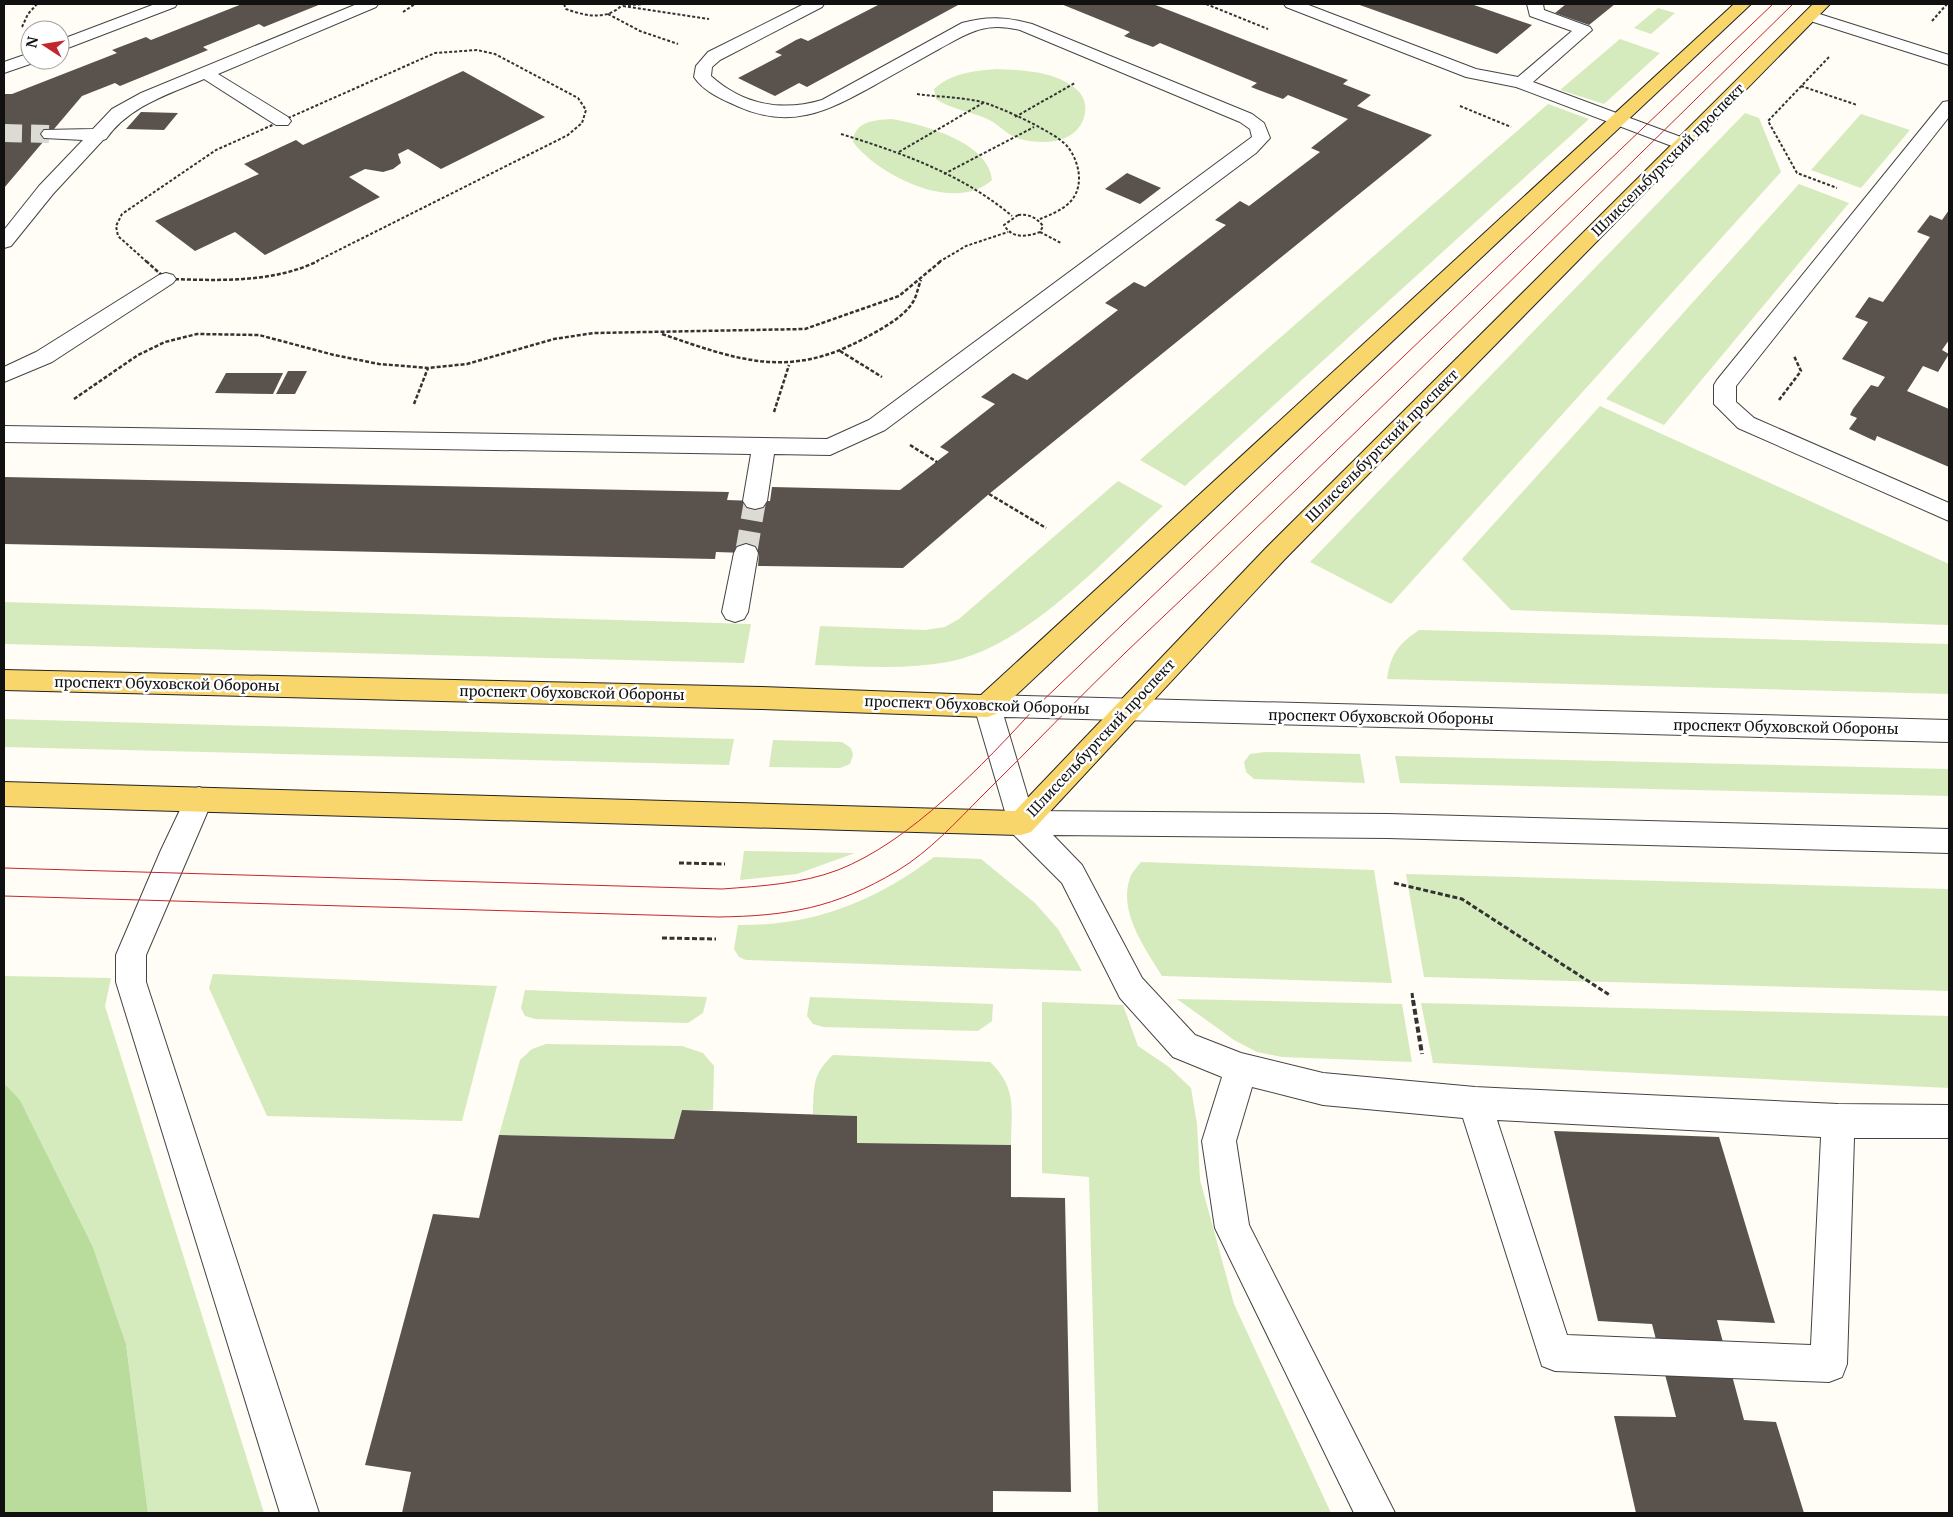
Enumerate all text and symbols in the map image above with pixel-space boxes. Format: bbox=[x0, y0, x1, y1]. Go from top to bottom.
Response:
north arrow bbox=[20, 20, 70, 70]
text: N bbox=[22, 35, 42, 50]
street label: Шлиссельбургский проспект bbox=[1588, 79, 1749, 240]
street label: Шлиссельбургский проспект bbox=[1302, 365, 1463, 526]
street label: Шлиссельбургский проспект bbox=[1023, 655, 1179, 821]
street label: проспект Обуховской Обороны bbox=[54, 673, 280, 695]
street label: проспект Обуховской Обороны bbox=[459, 682, 685, 704]
street label: проспект Обуховской Обороны bbox=[864, 692, 1090, 718]
street label: проспект Обуховской Обороны bbox=[1268, 706, 1494, 728]
street label: проспект Обуховской Обороны bbox=[1673, 716, 1899, 738]

